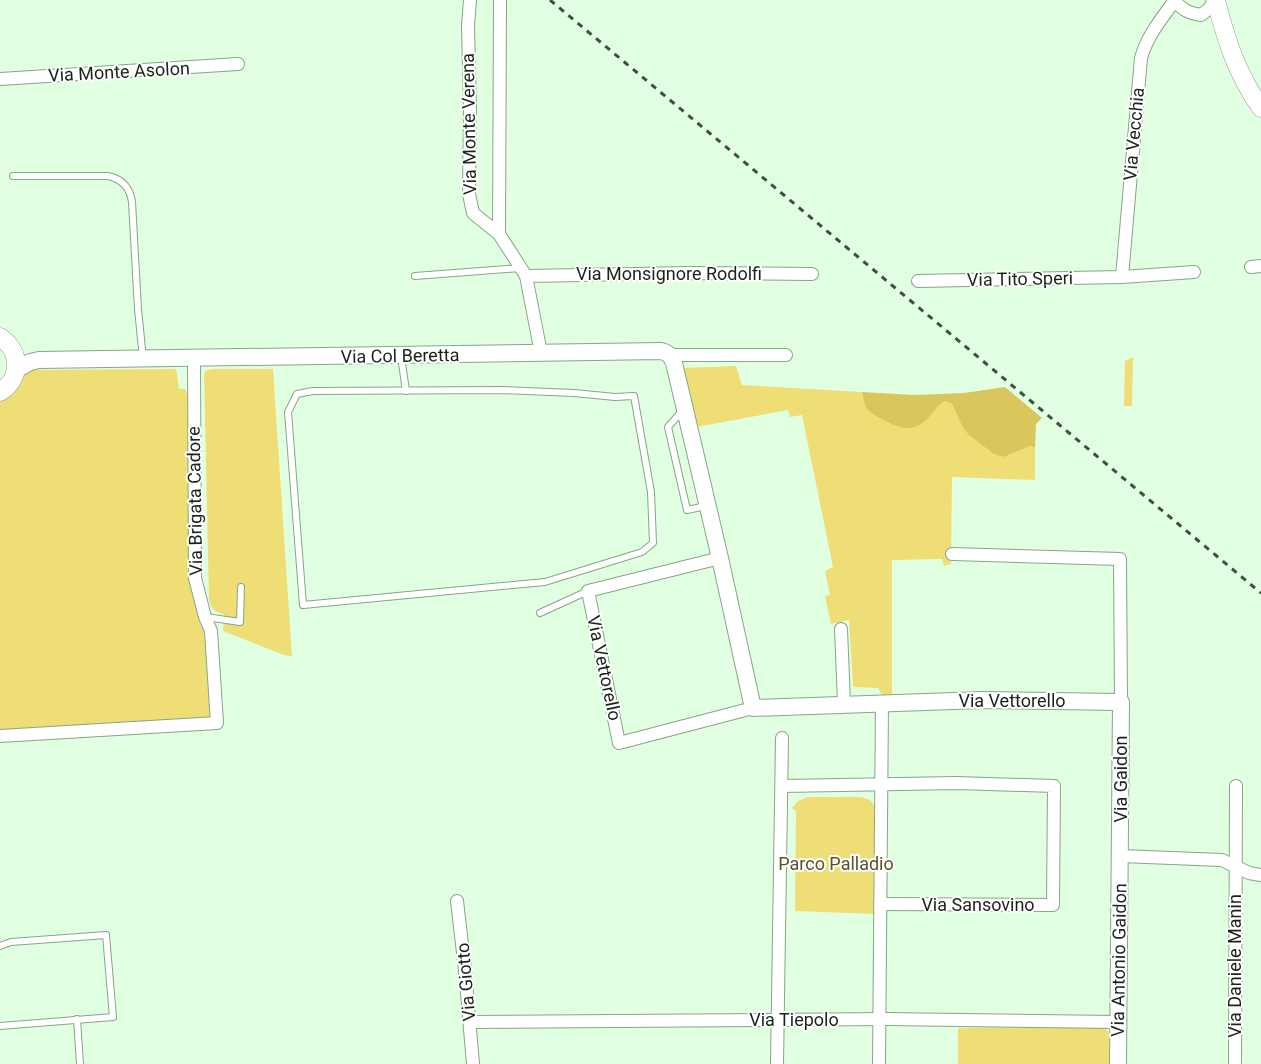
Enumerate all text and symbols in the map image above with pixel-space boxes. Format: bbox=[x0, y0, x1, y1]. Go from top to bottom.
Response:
street label: Via Monte Verena bbox=[457, 53, 480, 195]
street label: Via Monte Asolon bbox=[48, 57, 190, 86]
street label: Via Vecchia bbox=[1119, 86, 1148, 182]
street label: Via Monsignore Rodolfi bbox=[576, 263, 762, 284]
street label: Via Tito Speri bbox=[967, 267, 1073, 290]
street label: Via Col Beretta bbox=[340, 344, 460, 367]
street label: Via Brigata Cadore bbox=[183, 426, 206, 576]
street label: Via Vettorello bbox=[583, 613, 626, 722]
street label: Via Vettorello bbox=[958, 690, 1066, 711]
street label: Via Gaidon bbox=[1110, 736, 1131, 822]
park label: Parco Palladio bbox=[778, 853, 894, 874]
street label: Via Antonio Gaidon bbox=[1107, 883, 1130, 1037]
street label: Via Sansovino bbox=[921, 894, 1035, 915]
street label: Via Daniele Manin bbox=[1224, 894, 1245, 1038]
street label: Via Giotto bbox=[452, 942, 479, 1022]
street label: Via Tiepolo bbox=[749, 1009, 839, 1030]

